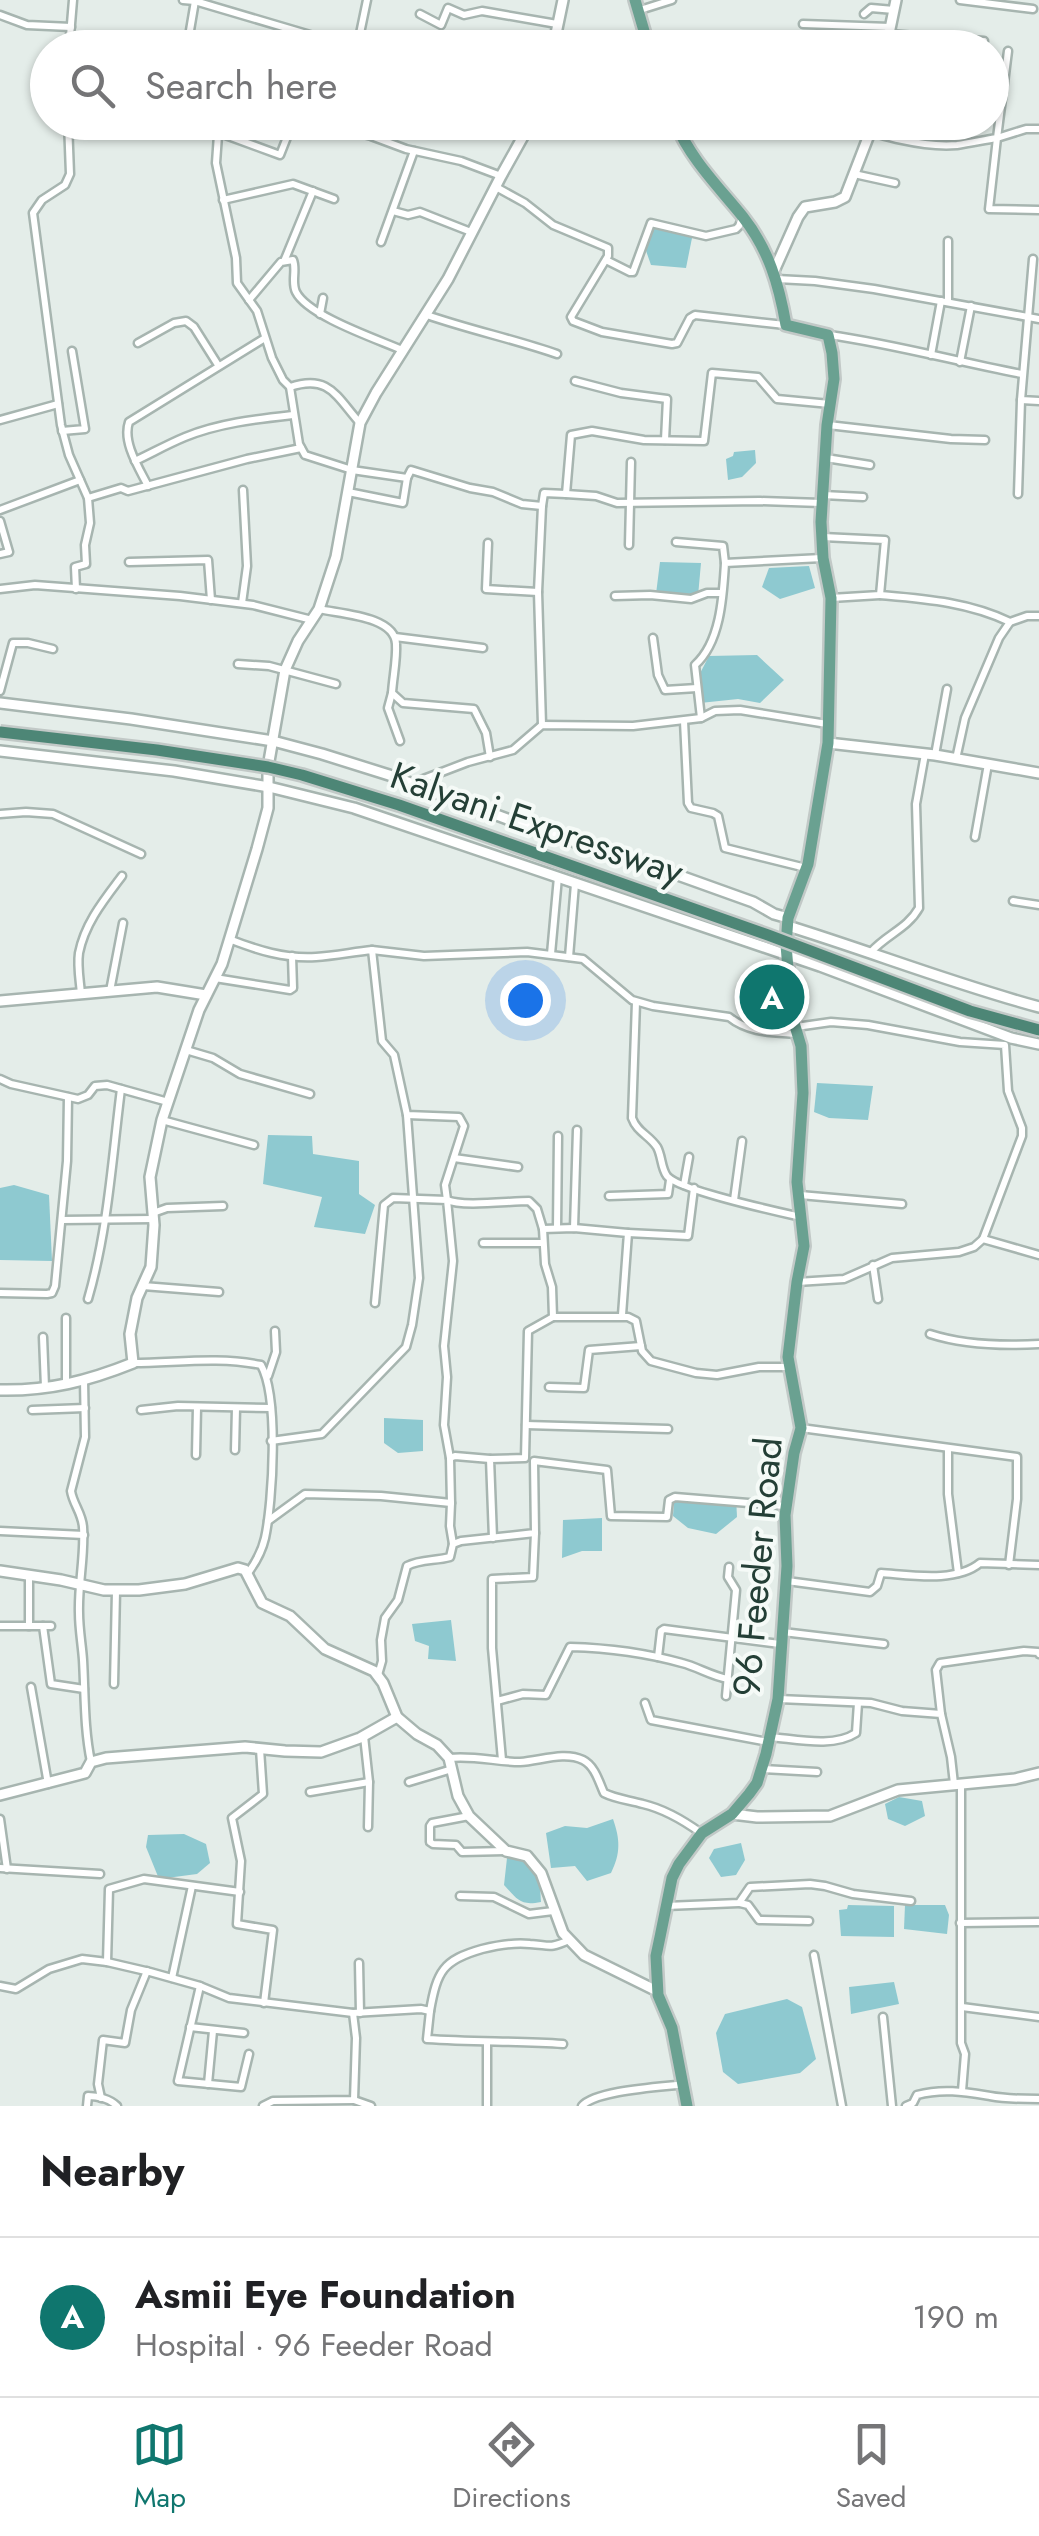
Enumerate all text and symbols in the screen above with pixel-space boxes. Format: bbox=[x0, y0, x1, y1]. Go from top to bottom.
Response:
search box bbox=[30, 30, 1009, 140]
icon: search bbox=[65, 58, 120, 113]
text: Search here bbox=[145, 58, 337, 113]
street label: Kalyani Expressway bbox=[383, 747, 691, 899]
pin: A bbox=[740, 960, 804, 1034]
your location bbox=[500, 975, 551, 1026]
street label: 96 Feeder Road bbox=[718, 1435, 796, 1699]
text: Nearby bbox=[40, 2141, 184, 2202]
text: Asmii Eye Foundation bbox=[135, 2267, 516, 2322]
text: A bbox=[61, 2294, 84, 2340]
text: 190 m bbox=[912, 2294, 999, 2340]
text: Hospital · 96 Feeder Road bbox=[135, 2322, 493, 2368]
tab: Map bbox=[132, 2417, 187, 2518]
tab: Directions bbox=[452, 2417, 571, 2518]
tab: Saved bbox=[836, 2417, 907, 2518]

